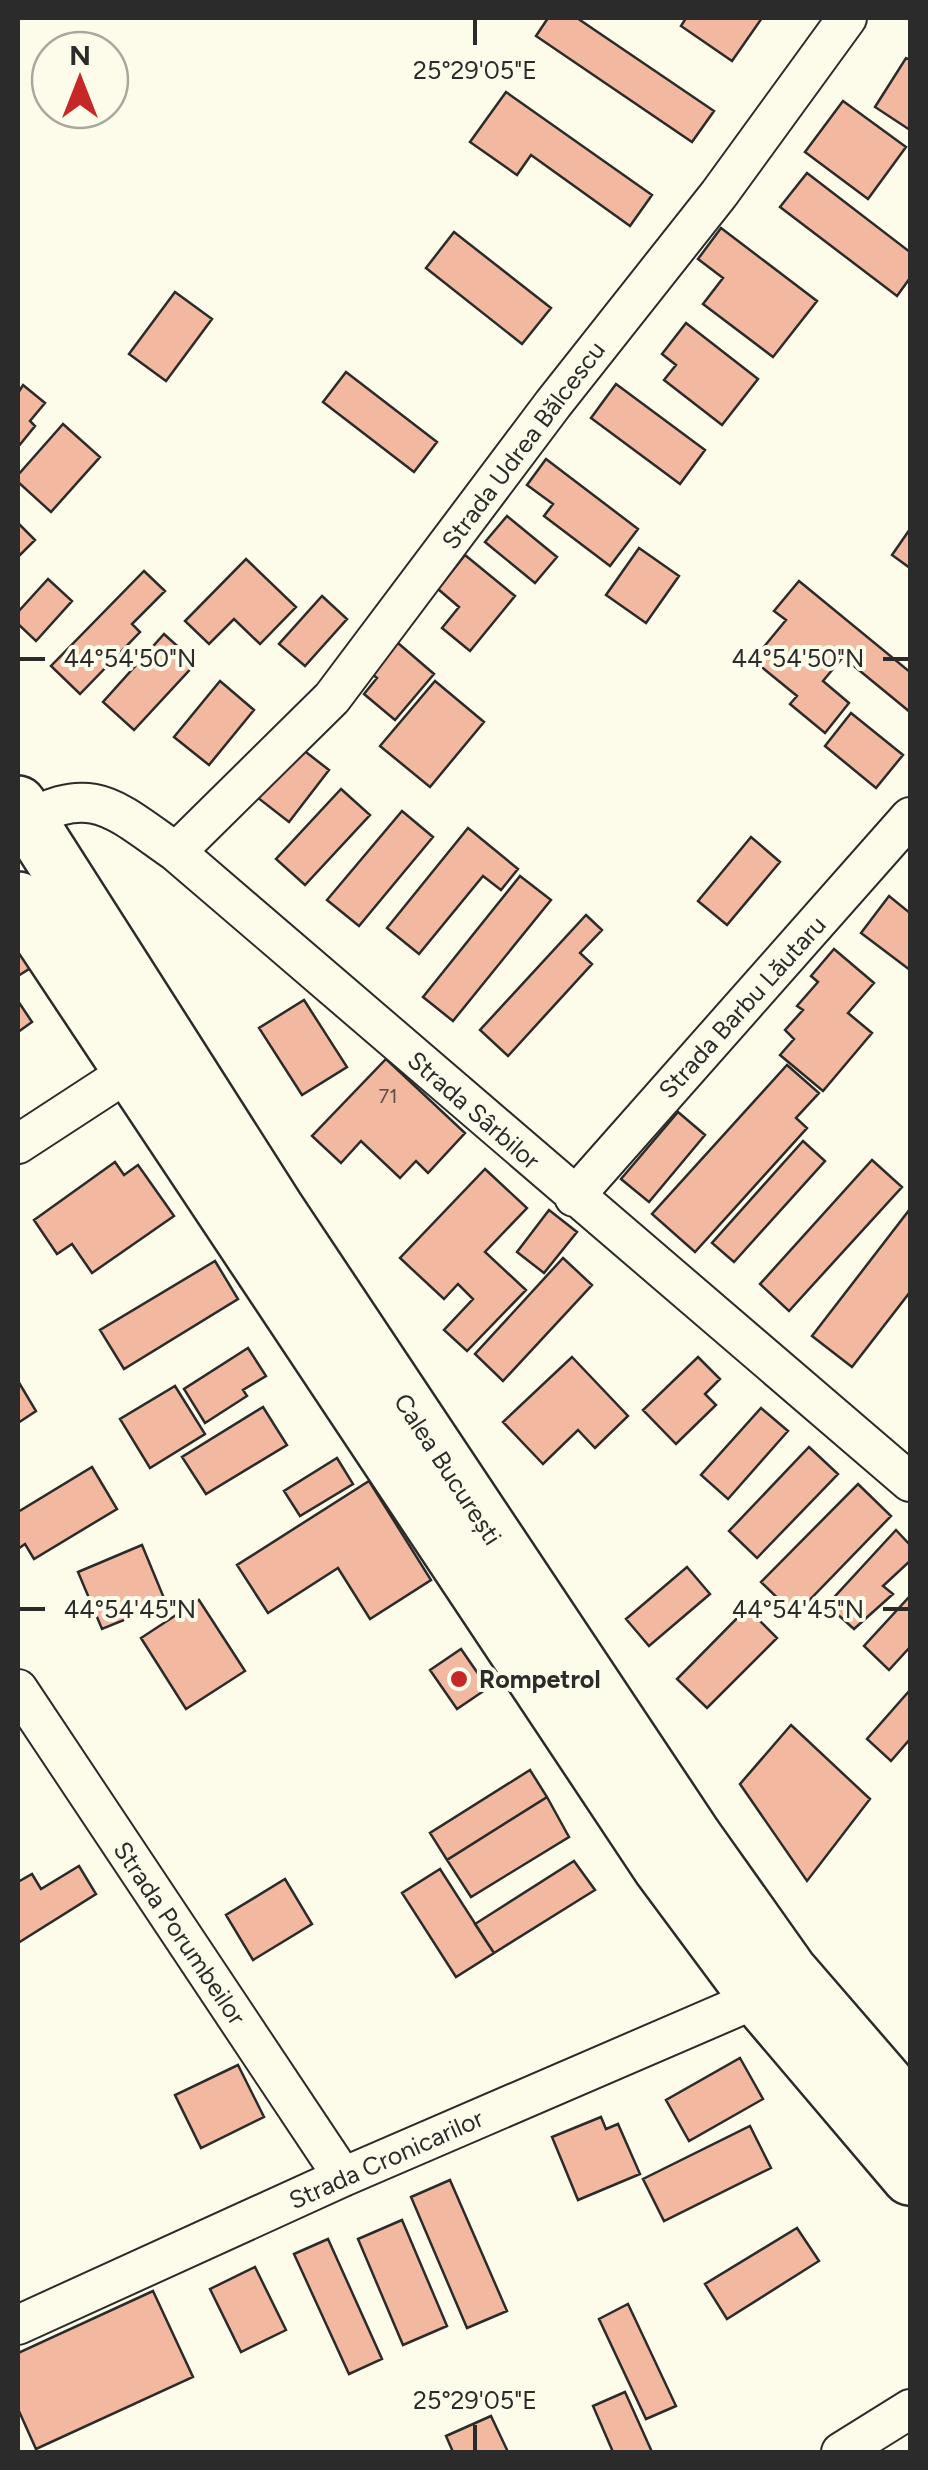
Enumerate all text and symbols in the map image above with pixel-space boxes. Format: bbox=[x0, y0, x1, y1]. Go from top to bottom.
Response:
north arrow bbox=[30, 30, 130, 130]
text: N bbox=[69, 38, 91, 72]
text: 25°29'05"E bbox=[413, 55, 537, 85]
street label: Strada Udrea Bălcescu bbox=[435, 335, 611, 555]
text: 44°54'50"N bbox=[64, 643, 196, 673]
text: 44°54'50"N bbox=[732, 643, 864, 673]
street label: Strada Barbu Lăutaru bbox=[652, 910, 832, 1104]
street label: Strada Sârbilor bbox=[402, 1045, 547, 1176]
house number: 71 bbox=[379, 1084, 398, 1108]
street label: Calea București bbox=[388, 1388, 508, 1550]
text: 44°54'45"N bbox=[64, 1594, 196, 1624]
text: 44°54'45"N bbox=[732, 1594, 864, 1624]
place label: Rompetrol bbox=[479, 1664, 601, 1694]
marker: Rompetrol bbox=[448, 1668, 470, 1690]
street label: Strada Porumbeilor bbox=[108, 1836, 253, 2031]
street label: Strada Cronicarilor bbox=[284, 2103, 488, 2215]
text: 25°29'05"E bbox=[413, 2385, 537, 2415]

